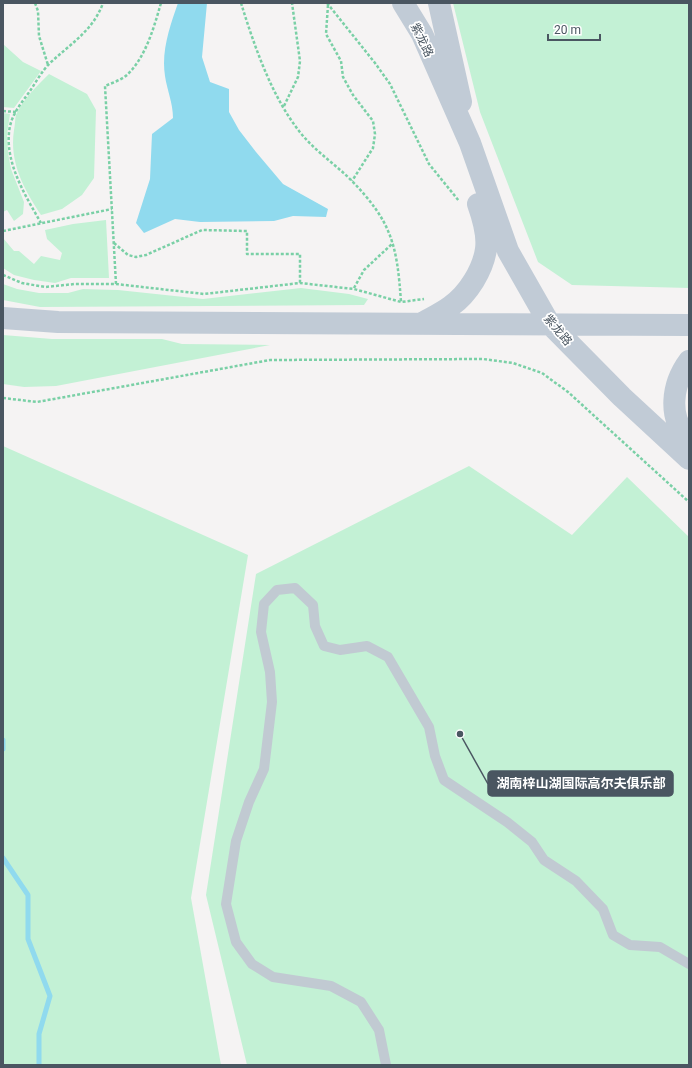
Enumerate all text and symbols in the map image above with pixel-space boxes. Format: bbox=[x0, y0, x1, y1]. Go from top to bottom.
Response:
scale bar bbox=[548, 16, 600, 42]
street label: 紫龙路 bbox=[408, 21, 436, 59]
text: 20 m bbox=[554, 23, 581, 37]
street label: 紫龙路 bbox=[541, 312, 575, 348]
callout: 湖南梓山湖国际高尔夫俱乐部 bbox=[488, 771, 673, 796]
text: 湖南梓山湖国际高尔夫俱乐部 bbox=[496, 776, 666, 791]

